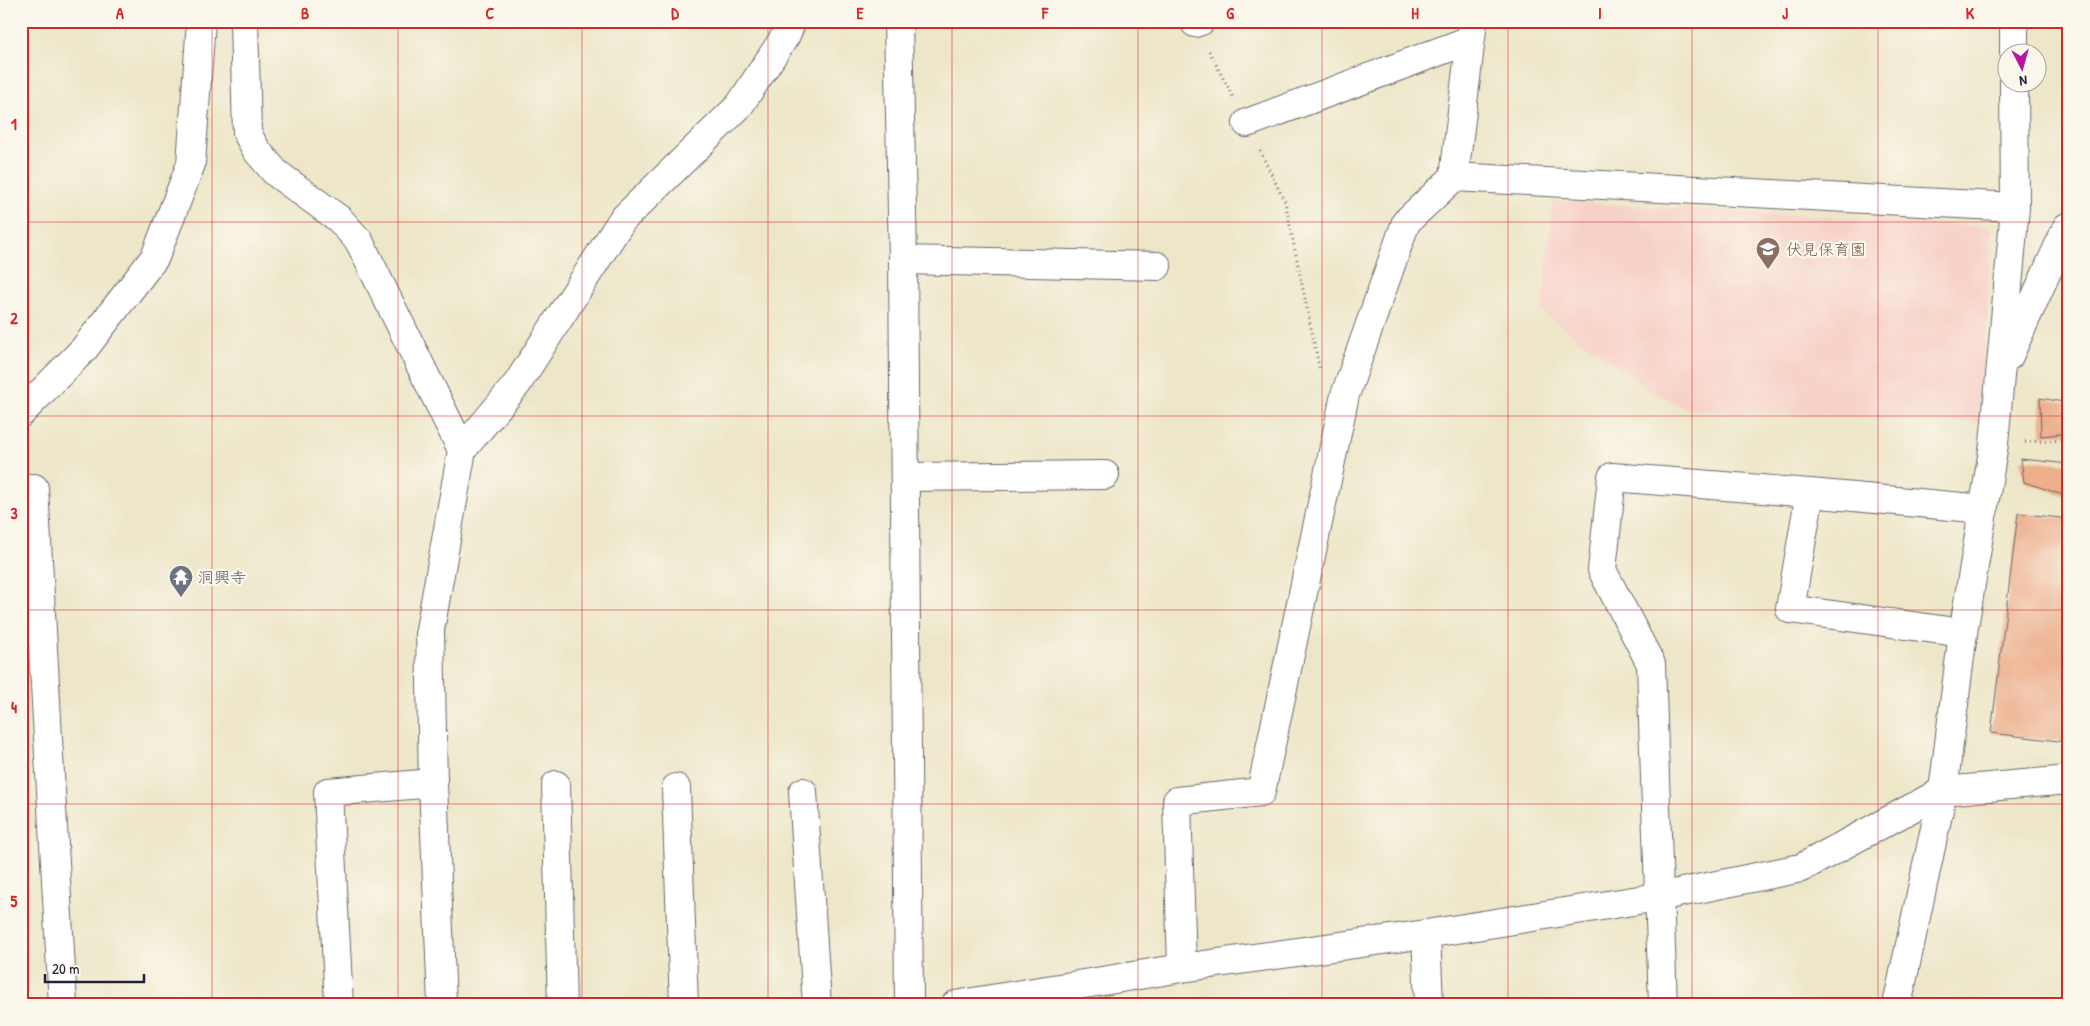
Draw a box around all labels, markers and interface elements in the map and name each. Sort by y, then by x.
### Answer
text: A [116,2,124,24]
text: B [301,2,309,24]
text: C [486,2,495,24]
text: D [671,2,679,24]
text: E [856,2,864,24]
text: F [1041,2,1049,24]
text: G [1226,2,1234,24]
text: H [1411,2,1419,24]
text: I [1598,2,1602,24]
text: J [1782,2,1788,24]
text: K [1966,2,1975,24]
north arrow [1998,42,2048,92]
text: N [2018,72,2028,91]
text: 1 [11,113,17,135]
school or university icon: 伏見保育園 [1755,236,1781,270]
place label: 伏見保育園 [1786,238,1866,260]
text: 2 [10,307,18,329]
text: 3 [10,502,18,524]
temple icon: 洞興寺 [168,564,194,598]
place label: 洞興寺 [198,566,246,588]
text: 4 [11,696,17,718]
text: 5 [11,890,18,912]
scale bar [45,951,144,983]
text: 20 m [52,958,79,979]

